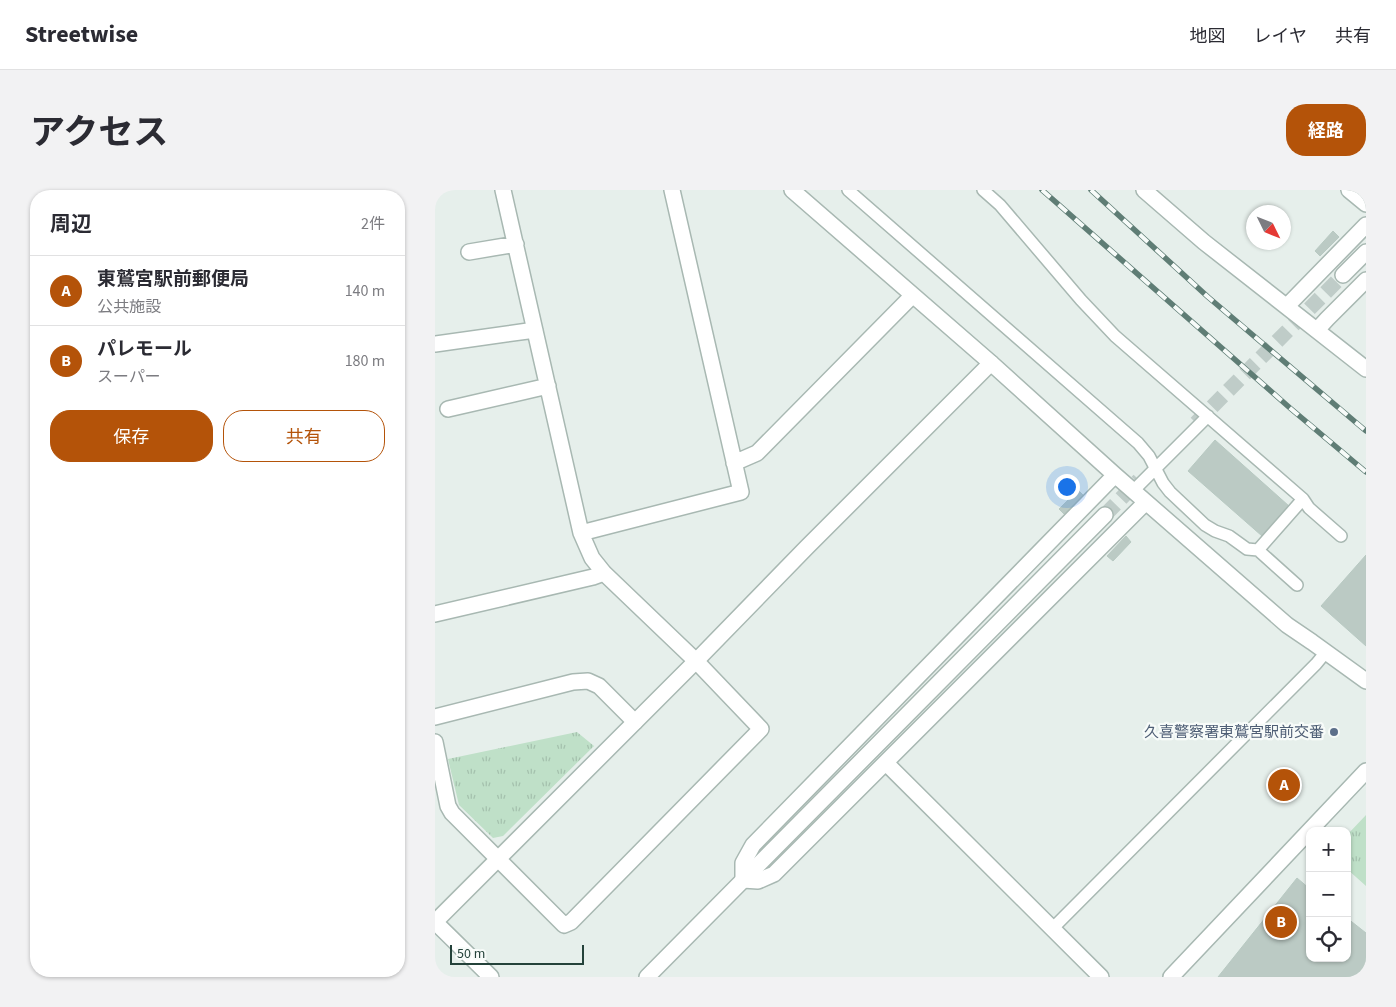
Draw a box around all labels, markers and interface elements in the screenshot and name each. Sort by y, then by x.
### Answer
text: Streetwise [25,17,138,52]
text: 地図 [1190,24,1226,49]
text: レイヤ [1254,24,1307,49]
text: 共有 [1335,24,1371,49]
button: 経路 [1286,104,1366,156]
text: アクセス [30,108,168,158]
north arrow [1246,205,1291,250]
text: 周辺 [50,209,92,239]
text: 2件 [361,213,385,235]
text: 東鷲宮駅前郵便局 [97,266,249,293]
text: A [61,280,71,302]
text: 140 m [345,280,385,302]
text: 公共施設 [97,296,161,318]
text: パレモール [97,336,192,363]
text: B [61,350,71,372]
text: 180 m [345,350,385,372]
text: スーパー [97,366,161,388]
button: 保存 [50,410,213,462]
button: 共有 [223,410,385,462]
your location [1054,474,1080,500]
place label: 久喜警察署東鷲宮駅前交番 [1144,722,1324,743]
marker: 久喜警察署東鷲宮駅前交番 [1328,726,1340,738]
pin: A [1268,766,1300,804]
map controls [1306,827,1351,962]
button: + [1306,827,1351,872]
button: − [1306,872,1351,917]
pin: B [1265,903,1297,941]
button: locate [1306,917,1351,962]
scale bar [450,942,584,965]
text: 50 m [457,944,485,964]

